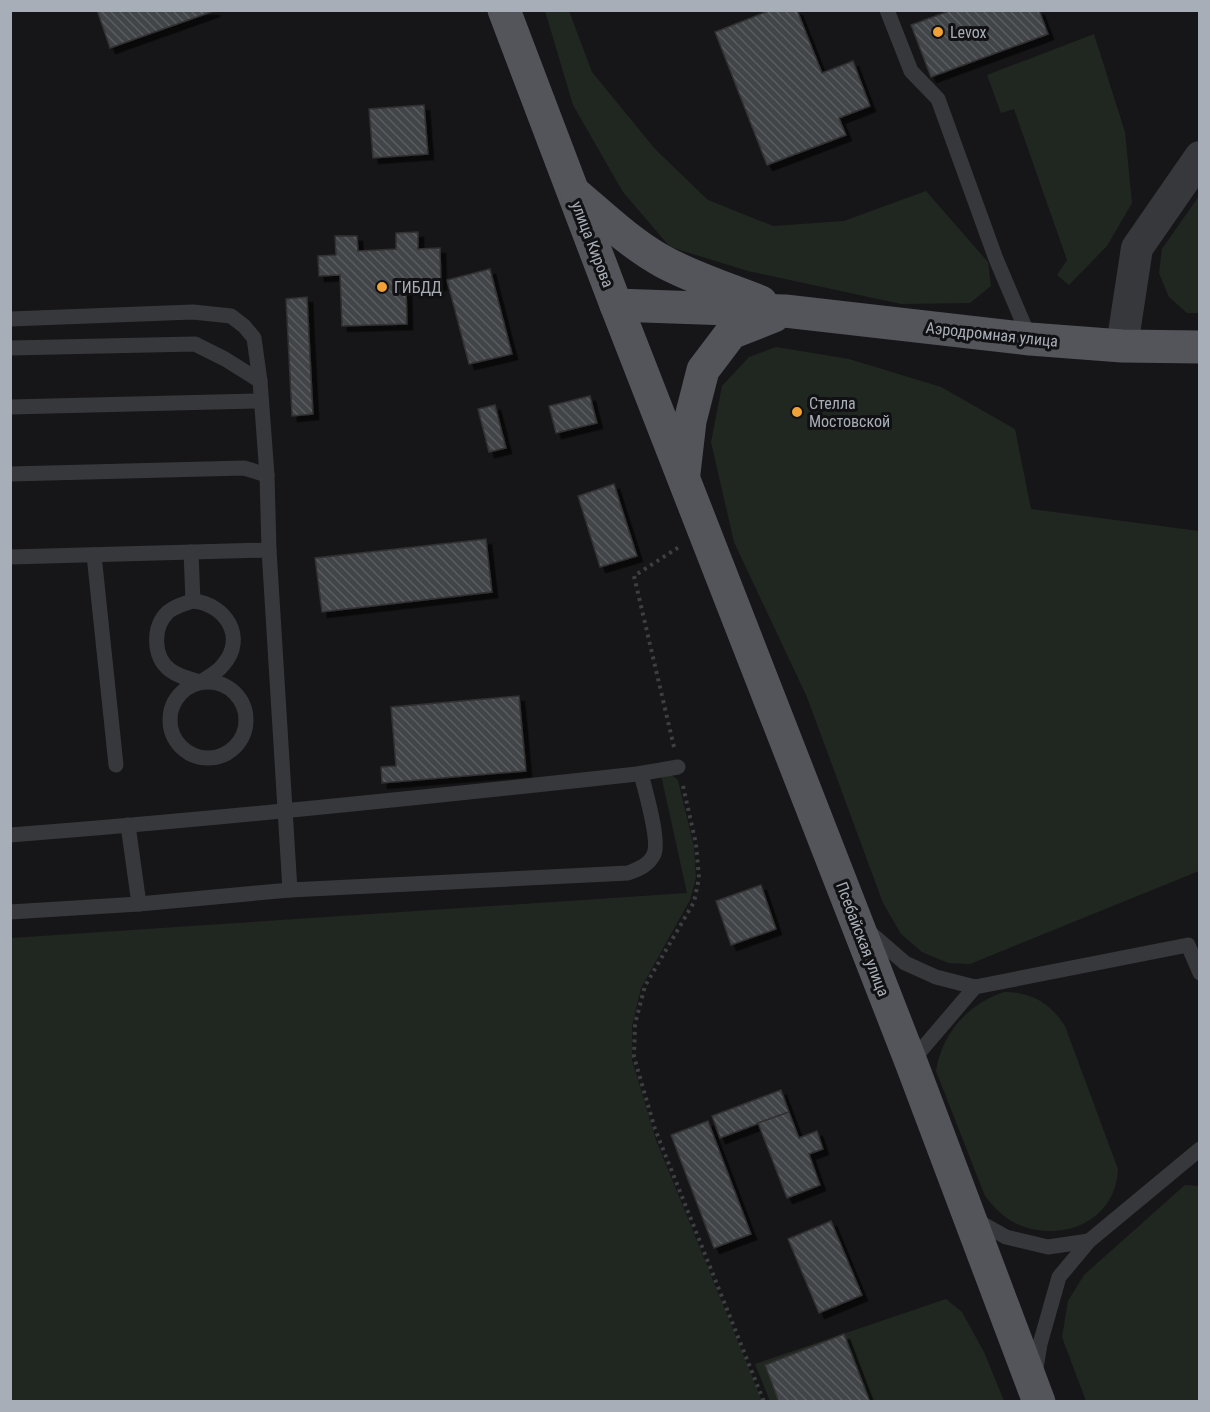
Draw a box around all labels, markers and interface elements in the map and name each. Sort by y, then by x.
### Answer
place label: Levox [950,23,987,42]
marker: Levox [931,25,945,39]
street label: улица Кирова [567,198,618,290]
place label: ГИБДД [394,278,442,297]
marker: ГИБДД [375,280,389,294]
street label: Аэродромная улица [925,318,1059,351]
place label: Стелла Мостовской [809,394,890,431]
marker: Стелла Мостовской [790,405,804,419]
street label: Псебайская улица [832,879,893,999]

